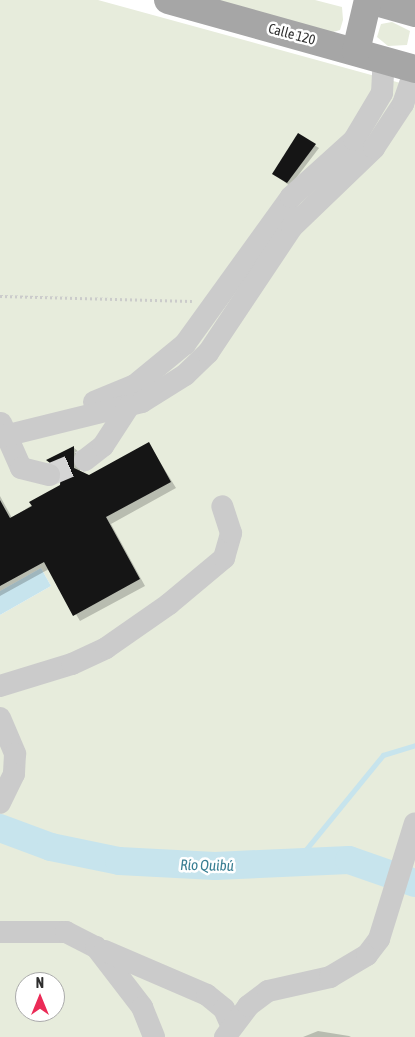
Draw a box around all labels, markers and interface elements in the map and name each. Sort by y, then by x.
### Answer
street label: Calle 120 [267,20,317,48]
water label: Río Quibú [180,856,234,874]
north arrow [15,972,65,1022]
text: N [36,975,44,991]

